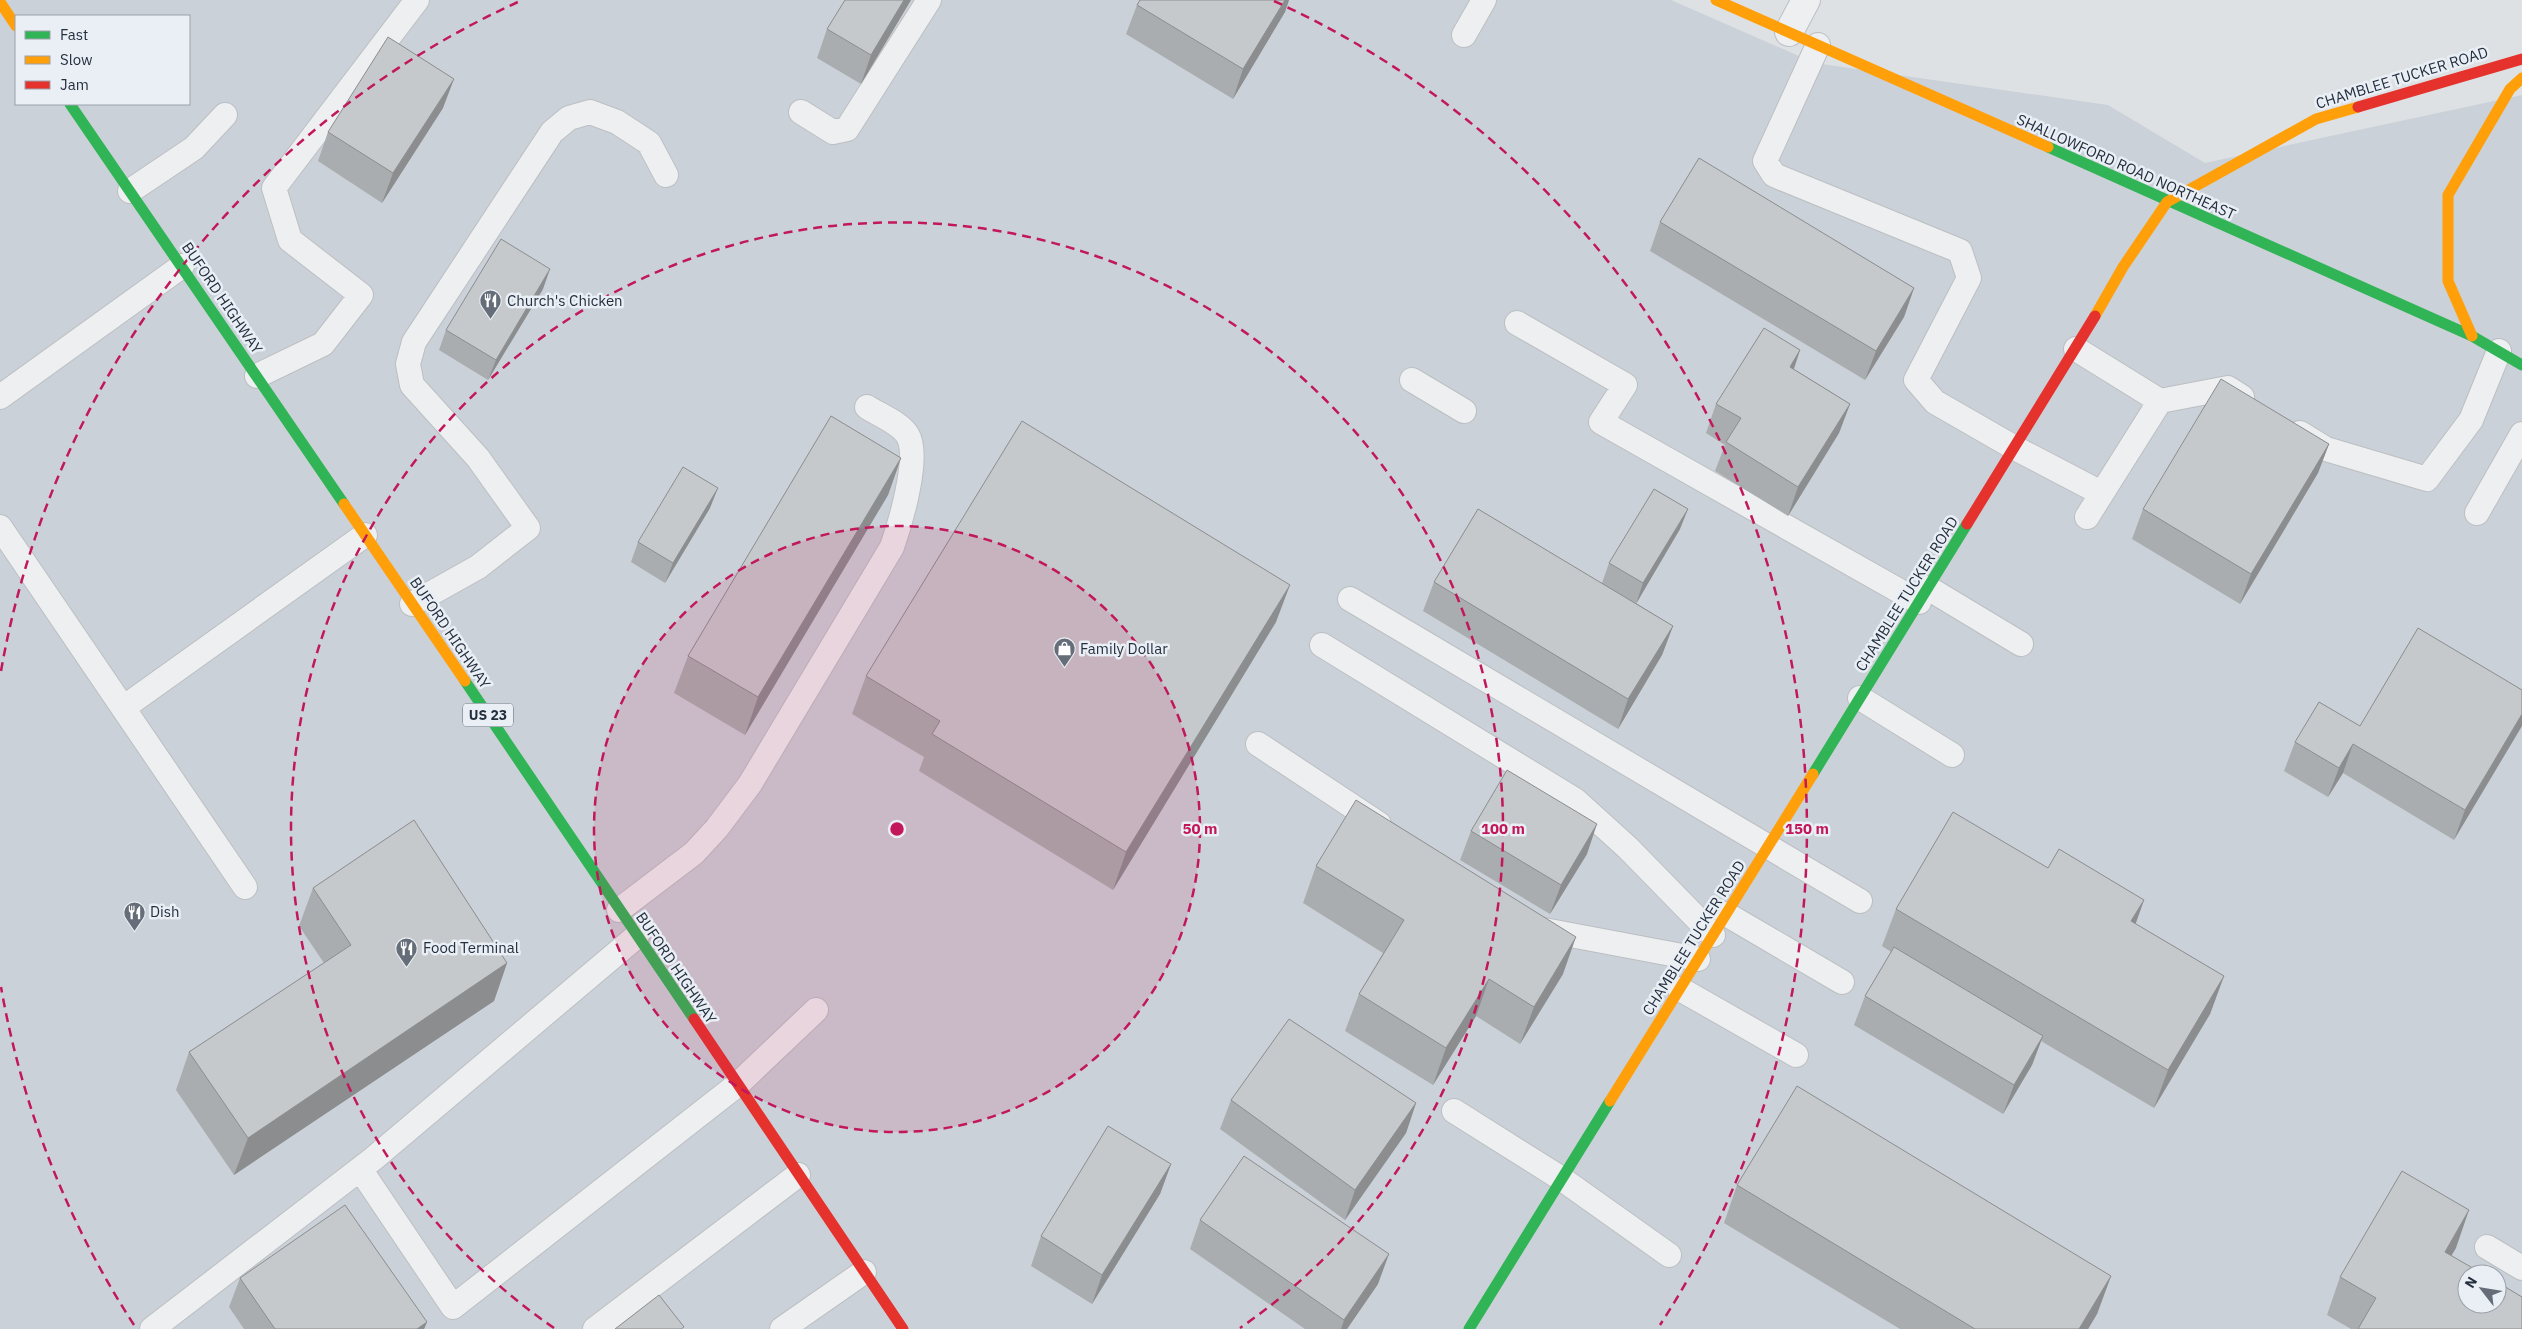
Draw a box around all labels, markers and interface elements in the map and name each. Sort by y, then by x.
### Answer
legend [15,15,190,105]
text: Fast [60,25,88,44]
street label: CHAMBLEE TUCKER ROAD [2313,42,2490,113]
text: Slow [60,50,93,69]
text: Jam [60,75,89,94]
street label: SHALLOWFORD ROAD NORTHEAST [2014,110,2239,224]
street label: BUFORD HIGHWAY [178,238,267,357]
restaurant icon: Church's Chicken [479,289,503,320]
place label: Church's Chicken [507,291,623,310]
street label: CHAMBLEE TUCKER ROAD [1851,513,1962,675]
street label: BUFORD HIGHWAY [406,573,495,692]
shop icon: Family Dollar [1052,637,1076,668]
place label: Family Dollar [1080,639,1168,658]
road number: US 23 [463,704,513,726]
text: 50 m [1183,819,1217,838]
text: 100 m [1481,819,1525,838]
text: 150 m [1785,819,1829,838]
centre of rings [888,820,906,838]
street label: CHAMBLEE TUCKER ROAD [1638,857,1749,1019]
restaurant icon: Dish [122,900,146,931]
place label: Dish [150,902,180,921]
street label: BUFORD HIGHWAY [632,908,721,1027]
restaurant icon: Food Terminal [395,936,419,967]
place label: Food Terminal [423,938,519,957]
north arrow [2457,1264,2507,1314]
text: N [2461,1273,2481,1291]

